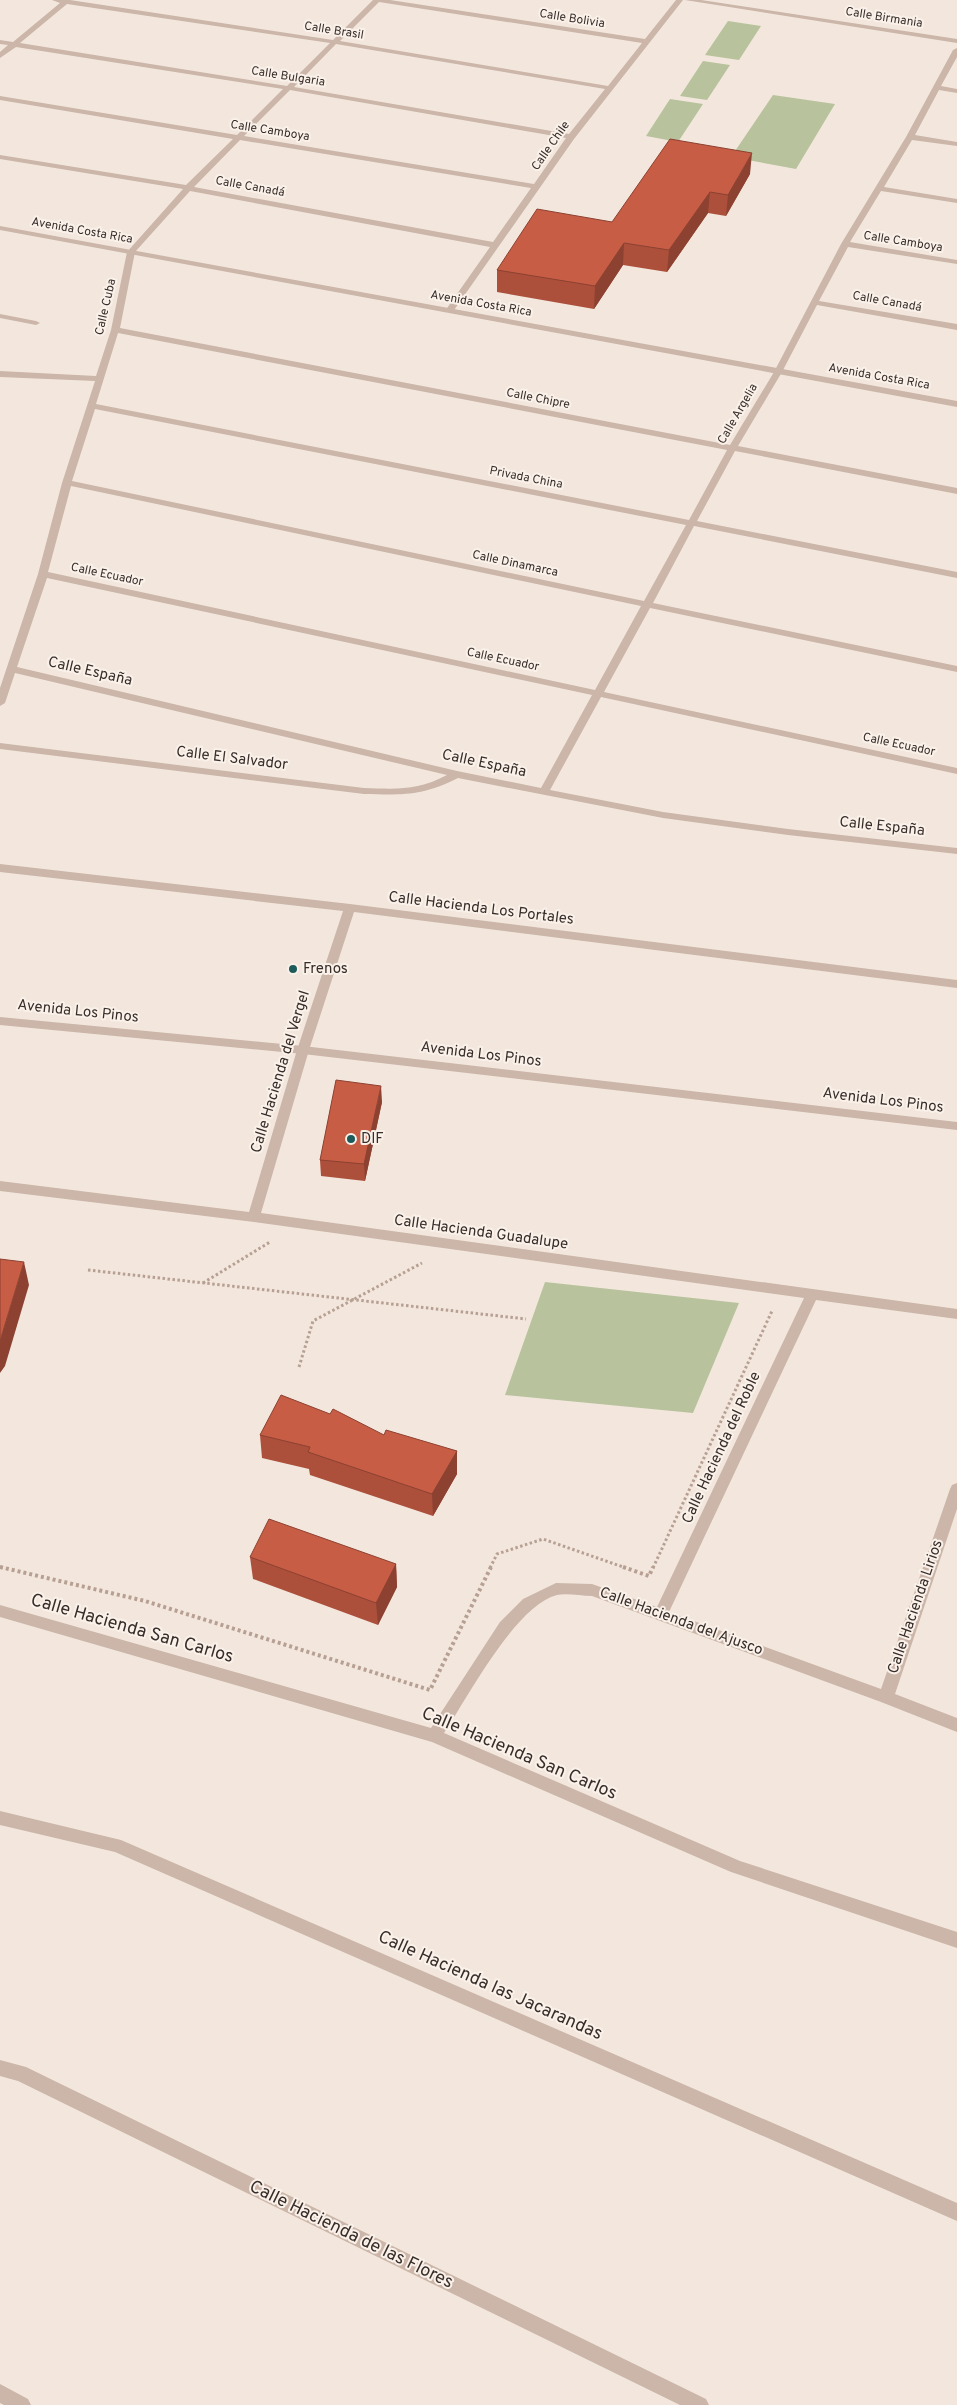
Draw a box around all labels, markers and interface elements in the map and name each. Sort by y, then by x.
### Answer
street label: Calle Birmania [844,4,924,32]
street label: Calle Bolivia [538,6,606,32]
street label: Calle Brasil [303,18,365,44]
street label: Calle Bulgaria [250,63,326,91]
street label: Calle Camboya [229,117,311,145]
street label: Calle Chile [528,118,574,174]
street label: Calle Canadá [214,173,286,201]
street label: Avenida Costa Rica [30,214,134,248]
street label: Calle Camboya [862,228,944,256]
street label: Calle Cuba [92,277,120,337]
street label: Avenida Costa Rica [429,287,533,321]
street label: Calle Canadá [851,288,923,316]
street label: Avenida Costa Rica [827,360,931,394]
street label: Calle Argelia [714,381,762,447]
street label: Calle Chipre [505,385,571,413]
street label: Privada China [488,463,564,493]
street label: Calle Dinamarca [471,547,559,581]
street label: Calle Ecuador [69,560,145,591]
street label: Calle Ecuador [465,645,541,676]
street label: Calle España [46,653,134,691]
street label: Calle Ecuador [861,730,937,761]
street label: Calle El Salvador [175,743,289,775]
street label: Calle España [440,746,528,782]
street label: Calle España [838,813,926,841]
street label: Calle Hacienda Los Portales [387,888,575,930]
place label: Frenos [303,960,348,979]
marker: Frenos [287,963,299,975]
street label: Calle Hacienda del Vergel [247,988,315,1156]
street label: Avenida Los Pinos [16,996,140,1028]
street label: Avenida Los Pinos [419,1038,543,1072]
street label: Avenida Los Pinos [821,1084,945,1118]
place label: DIF [361,1130,384,1149]
marker: DIF [345,1133,357,1145]
street label: Calle Hacienda Guadalupe [393,1211,569,1255]
street label: Calle Hacienda del Roble [678,1369,766,1527]
street label: Calle Hacienda Lirios [884,1538,948,1676]
street label: Calle Hacienda del Ajusco [597,1584,765,1660]
street label: Calle Hacienda San Carlos [28,1589,236,1669]
street label: Calle Hacienda San Carlos [418,1702,620,1806]
street label: Calle Hacienda las Jacarandas [374,1926,606,2046]
street label: Calle Hacienda de las Flores [245,2176,457,2294]

